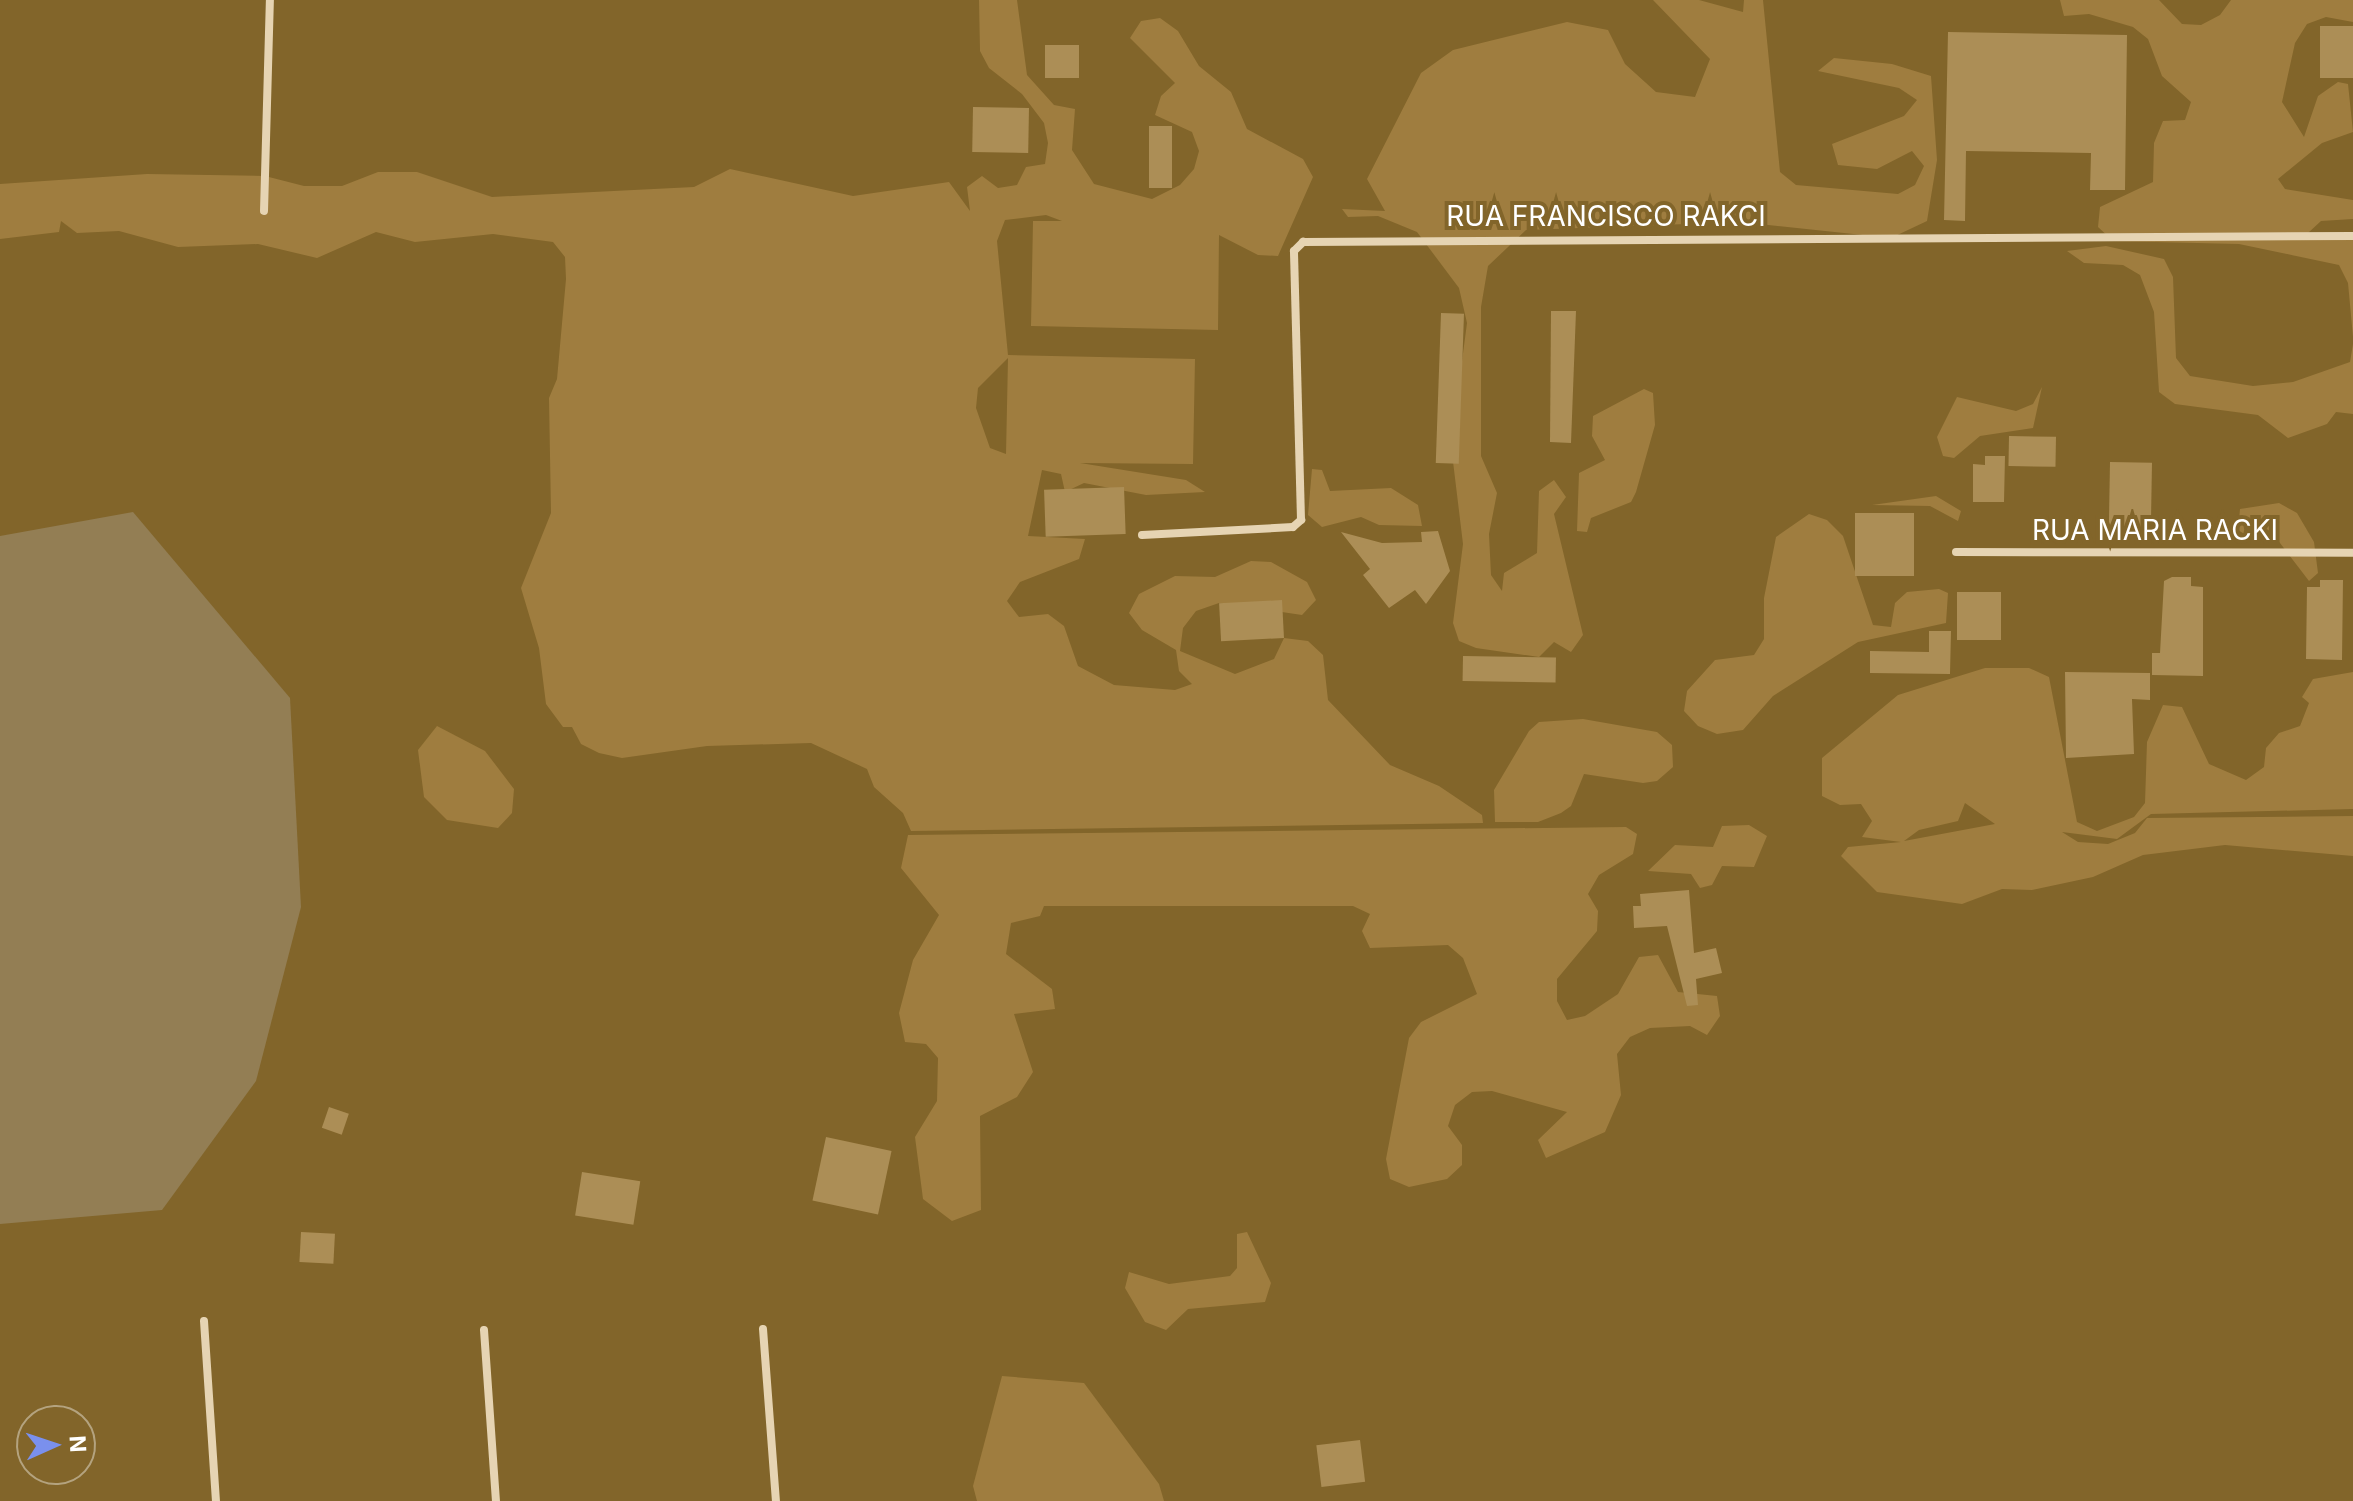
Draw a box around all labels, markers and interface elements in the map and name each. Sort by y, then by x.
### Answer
street label: RUA FRANCISCO RAKCI [1446,199,1766,233]
street label: RUA MARIA RACKI [2032,513,2278,547]
north arrow [16,1405,96,1485]
text: N [65,1435,91,1453]

